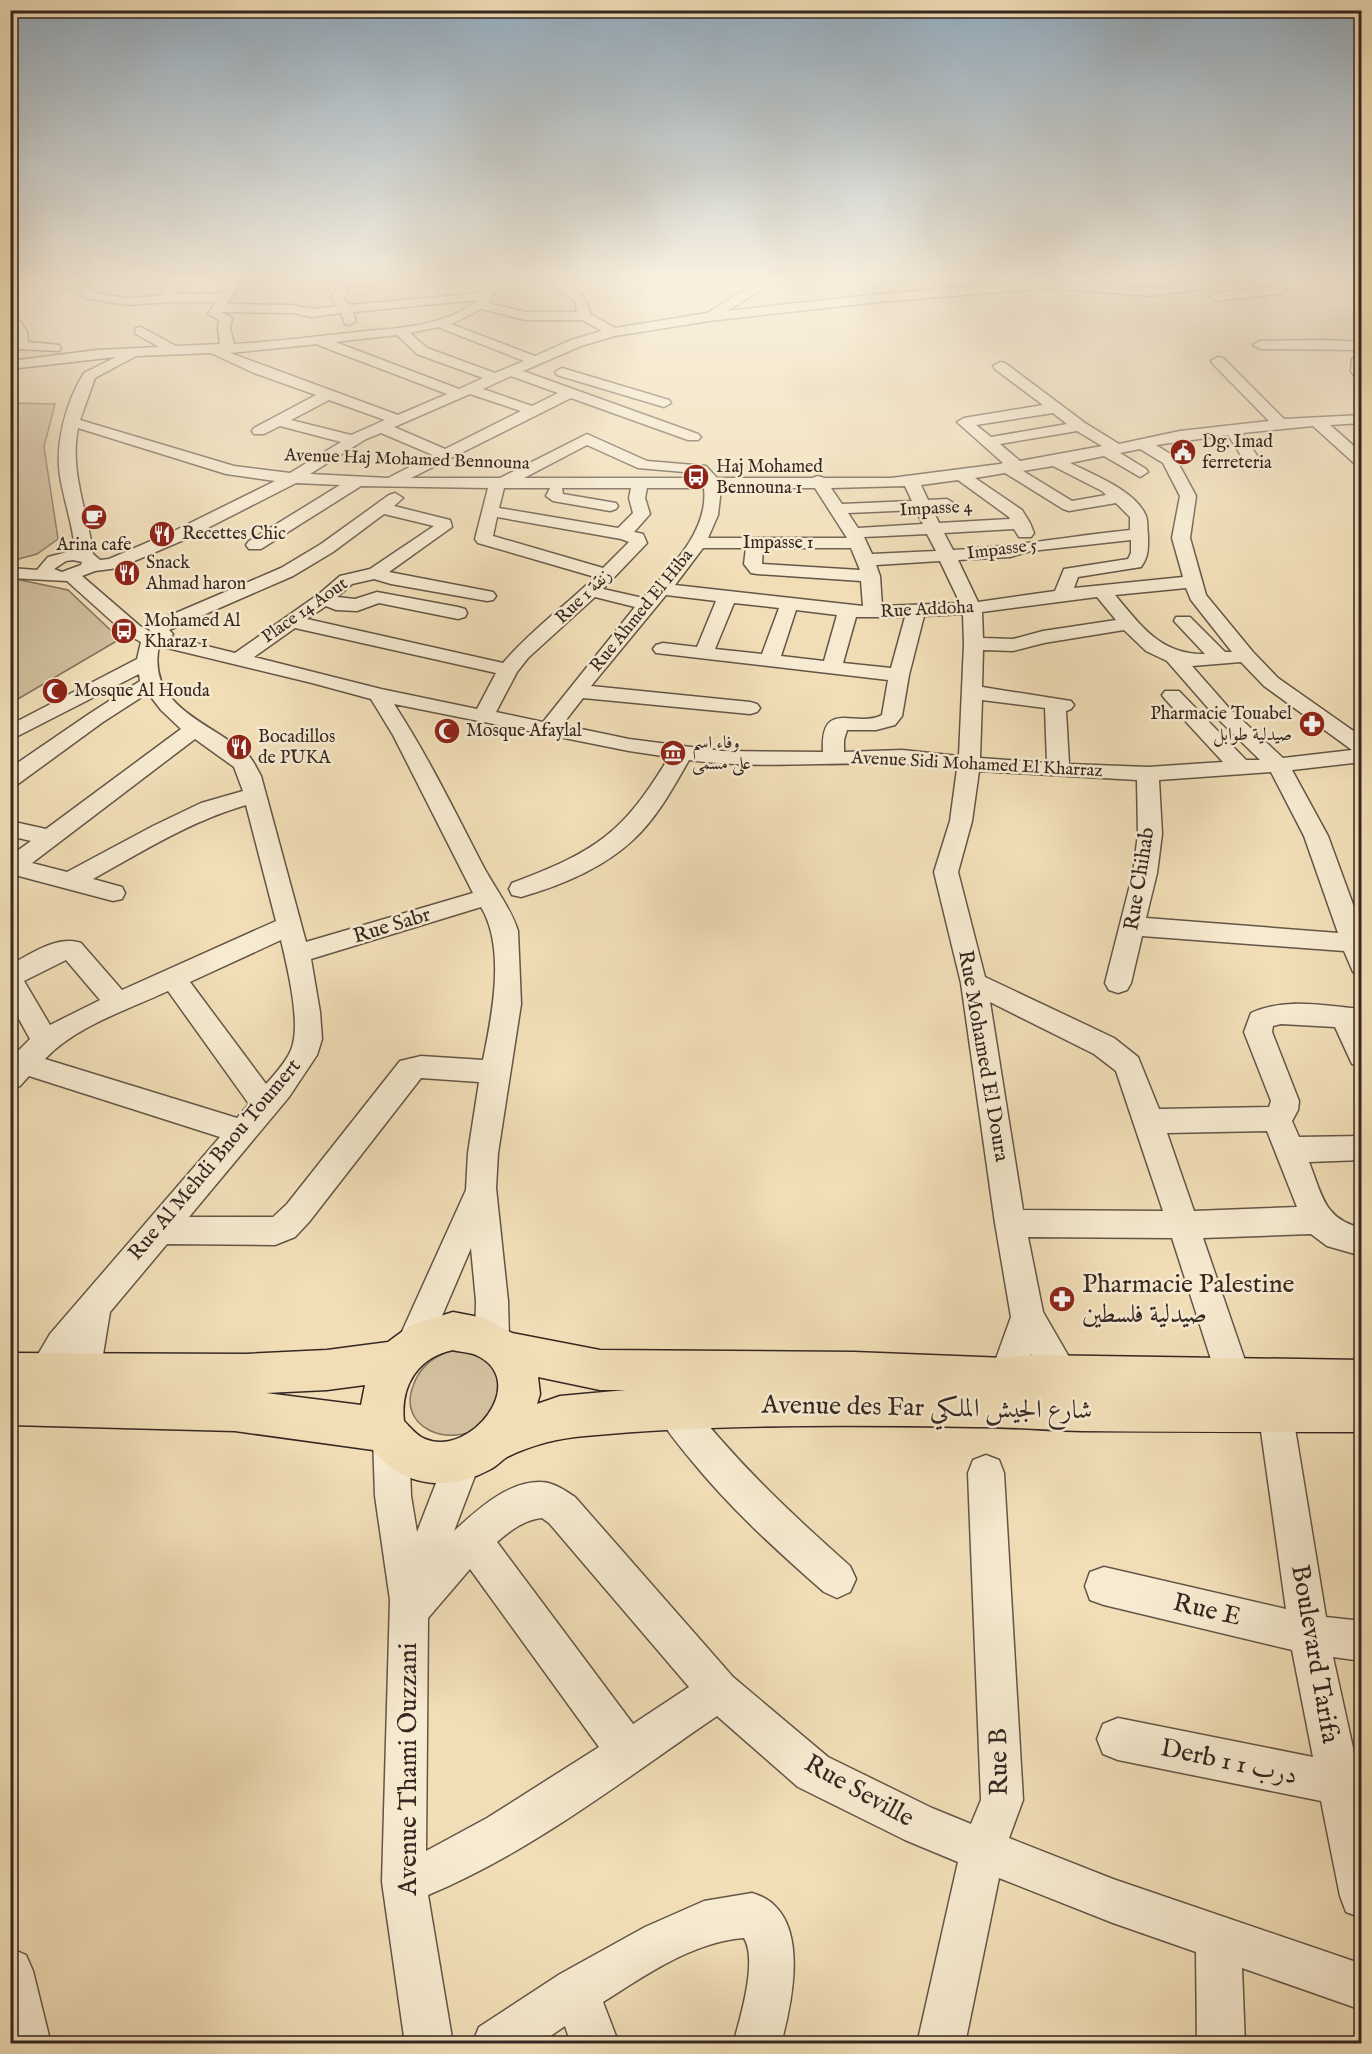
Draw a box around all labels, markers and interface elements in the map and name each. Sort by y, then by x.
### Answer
place label: Dg. Imad ferreteria [1202,431,1273,475]
public building icon: Dg. Imad ferreteria [1168,437,1198,467]
street label: Avenue Haj Mohamed Bennouna [283,444,530,476]
place label: Haj Mohamed Bennouna 1 [716,456,823,500]
bus stop icon: Haj Mohamed Bennouna 1 [681,462,711,492]
street label: Impasse 4 [899,496,973,522]
cafe icon: Arina cafe [79,502,109,532]
restaurant icon: Recettes Chic [147,519,177,549]
place label: Recettes Chic [182,523,286,546]
street label: Impasse 1 [743,532,813,555]
place label: Arina cafe [55,534,132,557]
street label: Impasse 5 [966,534,1039,566]
street label: Rue Ahmed El Hiba [585,545,699,677]
place label: Snack Ahmad haron [145,552,247,596]
restaurant icon: Snack Ahmad haron [112,558,142,588]
street label: Rue 1 زنقة [551,564,617,630]
street label: Place 14 Aout [258,573,352,649]
street label: Rue Addoha [880,596,974,624]
place label: Mohamed Al Kharaz 1 [144,610,241,654]
bus stop icon: Mohamed Al Kharaz 1 [109,616,139,646]
mosque icon: Mosque Al Houda [40,676,70,706]
place label: Mosque Al Houda [74,680,210,703]
place label: Pharmacie Touabel صيدلية طوابل [1150,703,1292,747]
pharmacy icon: Pharmacie Touabel صيدلية طوابل [1297,709,1327,739]
mosque icon: Mosque Afaylal [432,716,462,746]
place label: Mosque Afaylal [466,720,582,743]
place label: Bocadillos de PUKA [258,726,335,770]
restaurant icon: Bocadillos de PUKA [224,732,254,762]
place label: وفاء اسم على مسمى [692,732,751,776]
museum icon: وفاء اسم على مسمى [658,738,688,768]
street label: Avenue Sidi Mohamed El Kharraz [850,747,1103,783]
street label: Rue Chihab [1119,825,1161,933]
street label: Rue Sabr [350,901,434,951]
street label: Rue Mohamed El Doura [951,948,1015,1165]
street label: Rue Al Mehdi Bnou Toumert [123,1054,307,1266]
place label: Pharmacie Palestine صيدلية فلسطين [1082,1268,1294,1331]
pharmacy icon: Pharmacie Palestine صيدلية فلسطين [1047,1284,1077,1314]
street label: Avenue des Far شارع الجيش الملكي [760,1389,1093,1433]
street label: Boulevard Tarifa [1283,1562,1347,1747]
street label: Rue E [1170,1586,1244,1634]
street label: Avenue Thami Ouzzani [392,1642,425,1897]
street label: Rue B [982,1728,1016,1796]
street label: Derb 1 درب 1 [1158,1731,1300,1793]
street label: Rue Seville [798,1747,920,1835]

